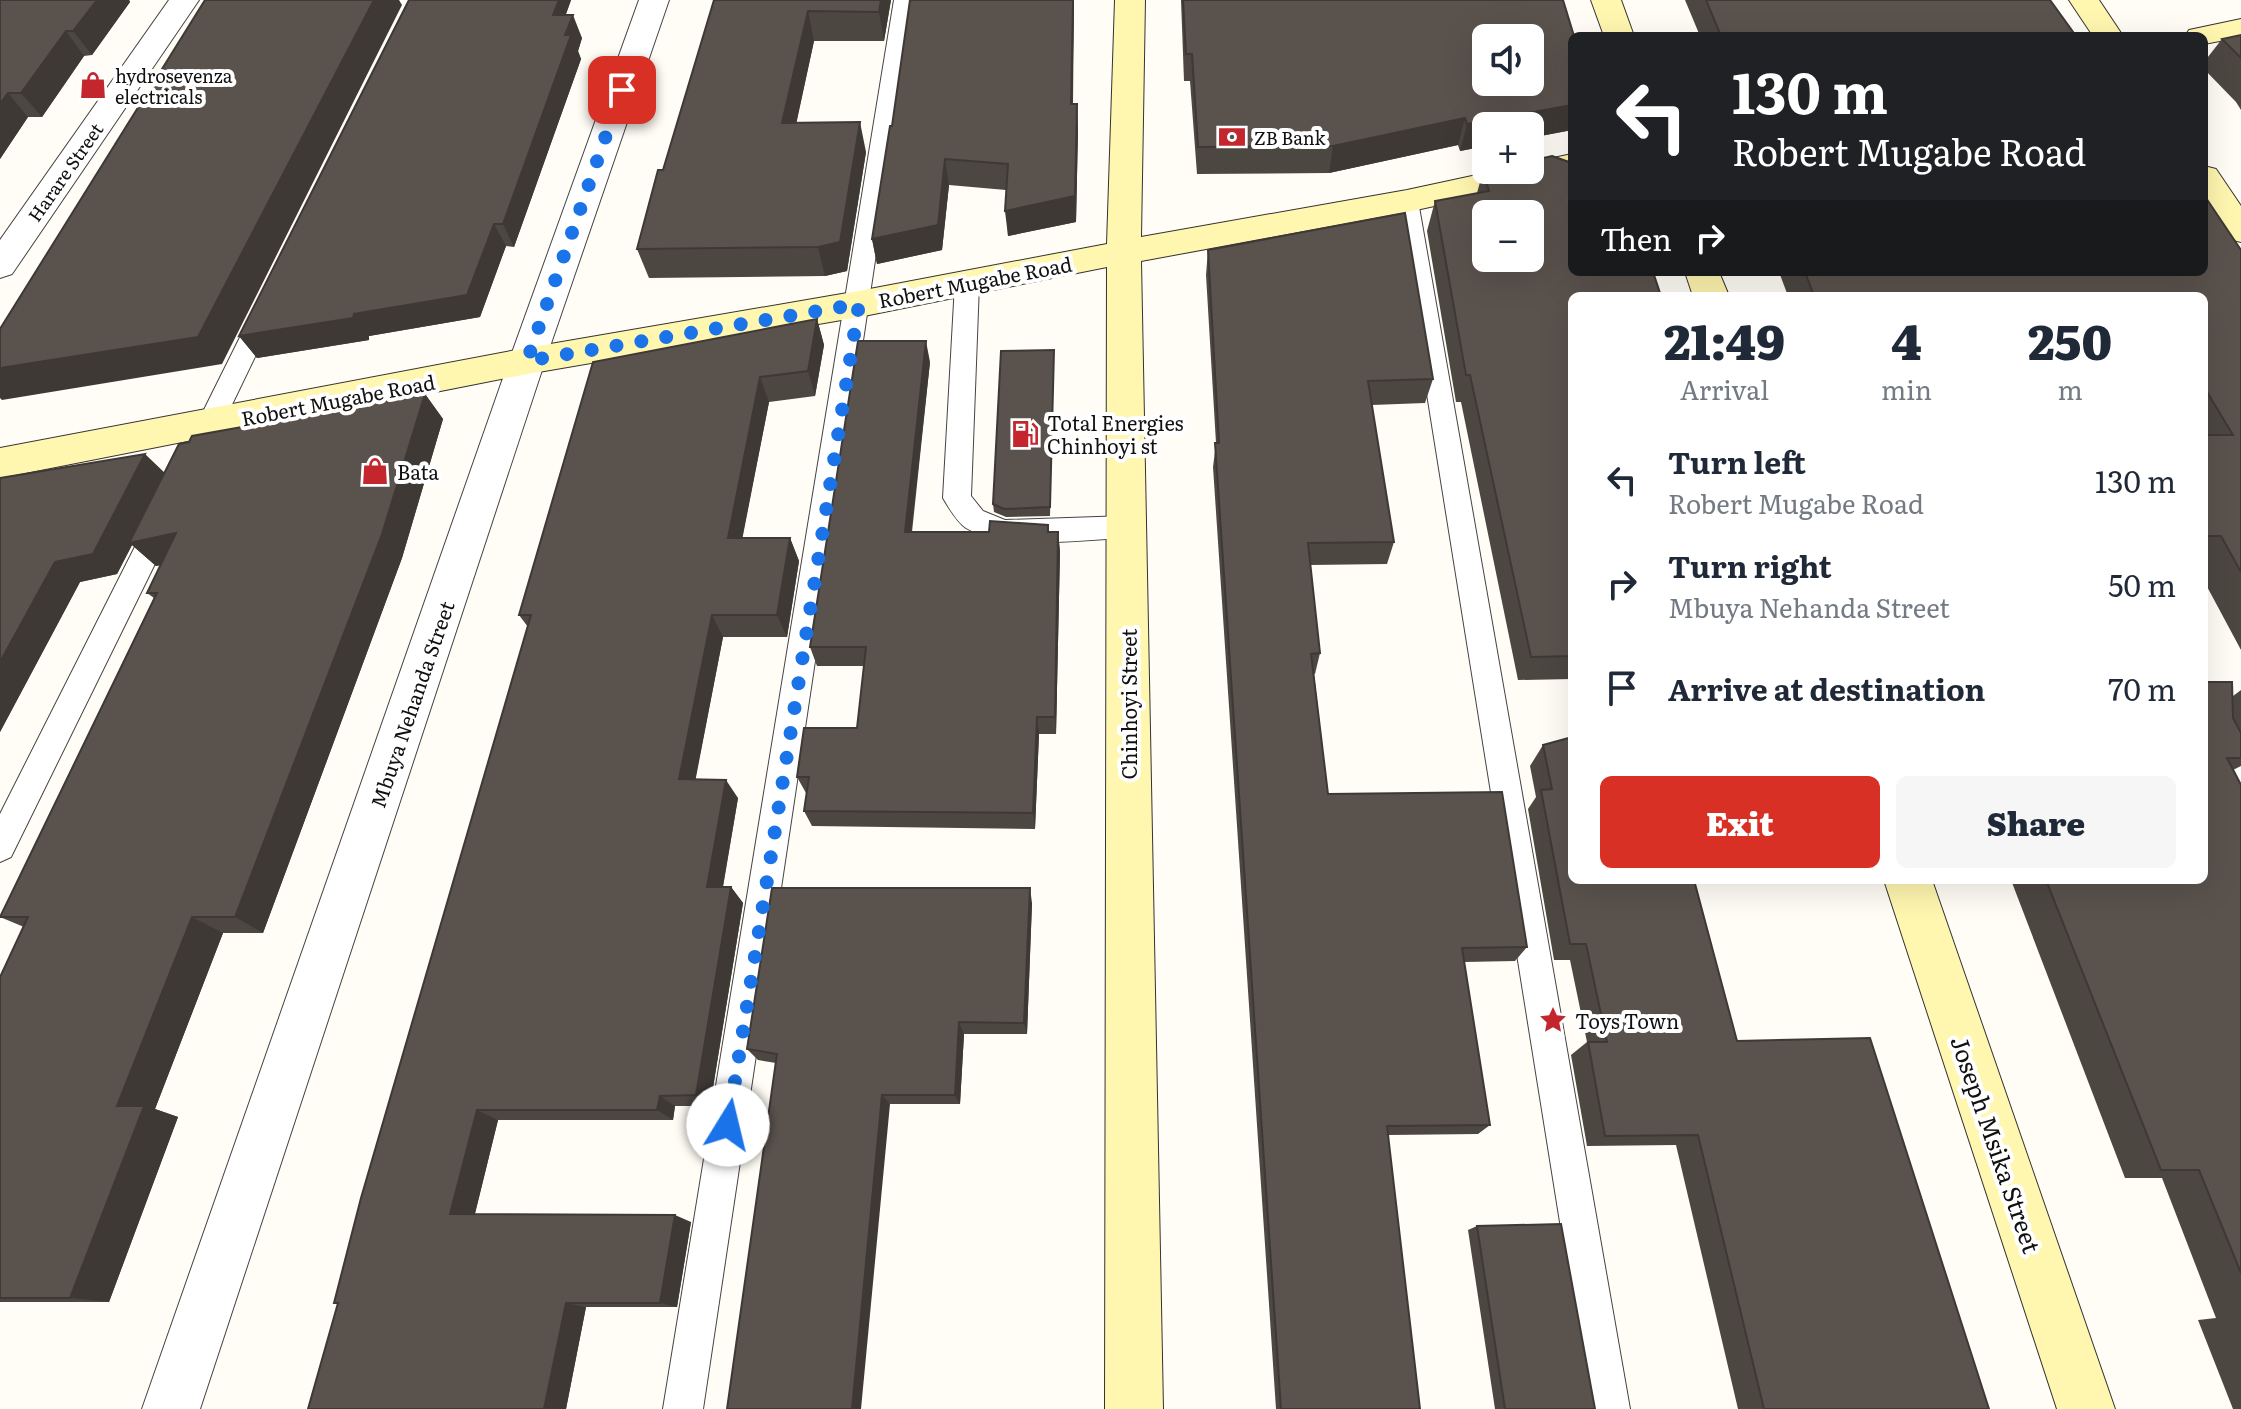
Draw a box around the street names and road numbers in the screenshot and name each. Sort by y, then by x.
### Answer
street label: Harare Street [21,116,110,227]
street label: Robert Mugabe Road [876,247,1074,315]
street label: Robert Mugabe Road [239,365,437,433]
street label: Mbuya Nehanda Street [362,597,460,811]
street label: Chinhoyi Street [1113,629,1143,779]
street label: Joseph Msika Street [1943,1031,2051,1258]

